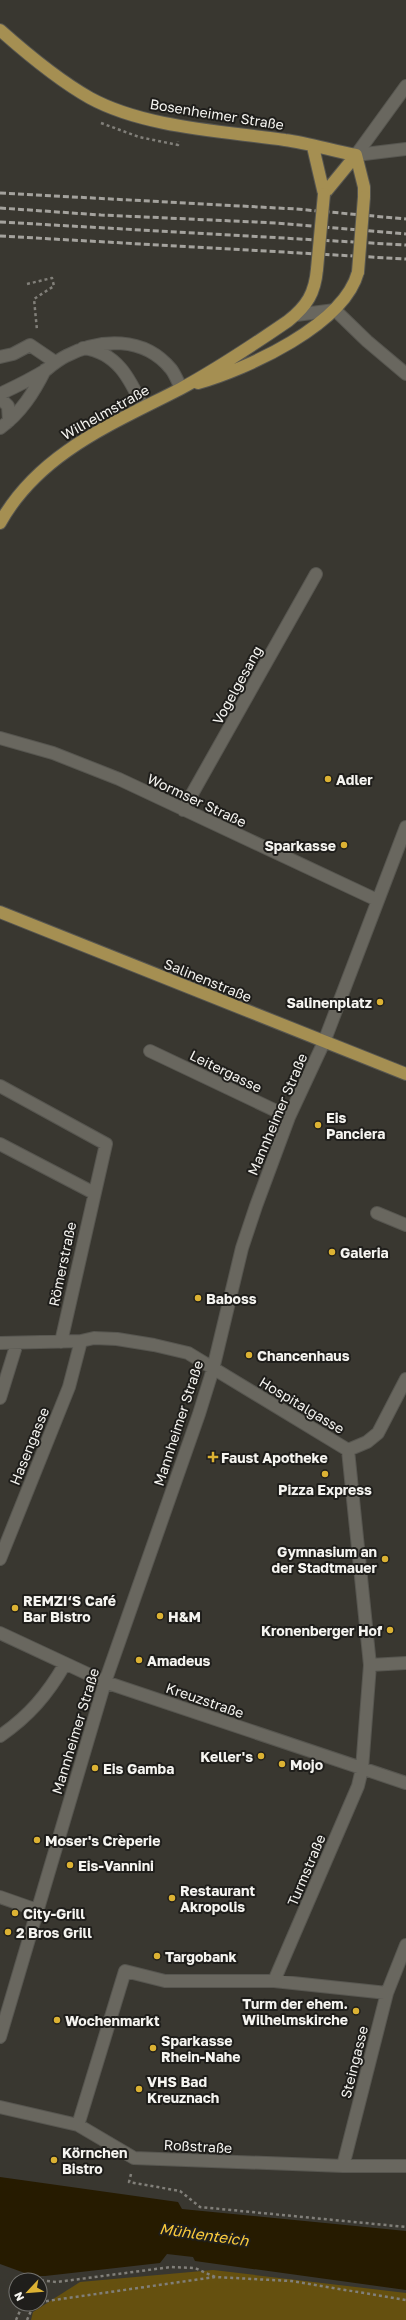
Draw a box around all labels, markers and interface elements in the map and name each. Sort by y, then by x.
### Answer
street label: Bosenheimer Straße [149,95,285,133]
street label: Wilhelmstraße [58,381,152,443]
street label: Vogelgesang [208,643,266,727]
street label: Wormser Straße [145,770,249,830]
place label: Adler [336,771,373,788]
marker: Adler [323,774,333,784]
place label: Sparkasse [264,837,336,854]
marker: Sparkasse [339,840,349,850]
street label: Salinenstraße [162,955,254,1005]
place label: Salinenplatz [286,994,372,1011]
marker: Salinenplatz [375,997,385,1007]
street label: Leitergasse [187,1046,265,1096]
street label: Mannheimer Straße [244,1050,310,1178]
place label: Eis Panciera [326,1109,385,1142]
marker: Eis Panciera [313,1120,323,1130]
street label: Römerstraße [45,1220,79,1308]
place label: Galeria [340,1244,389,1261]
marker: Galeria [327,1247,337,1257]
place label: Baboss [206,1290,257,1307]
marker: Baboss [193,1293,203,1303]
place label: Chancenhaus [257,1347,350,1364]
marker: Chancenhaus [244,1350,254,1360]
street label: Mannheimer Straße [150,1358,206,1488]
street label: Hospitalgasse [256,1373,348,1437]
street label: Hasengasse [6,1405,52,1487]
place label: Faust Apotheke [221,1449,328,1466]
marker: Faust Apotheke [208,1452,218,1462]
marker: Pizza Express [320,1469,330,1479]
place label: Pizza Express [278,1481,372,1498]
place label: Gymnasium an der Stadtmauer [272,1543,378,1576]
marker: Gymnasium an der Stadtmauer [380,1554,390,1564]
place label: REMZI‘S Café Bar Bistro [23,1592,116,1625]
marker: REMZI‘S Café Bar Bistro [10,1603,20,1613]
place label: H&M [168,1608,201,1625]
marker: H&M [155,1611,165,1621]
place label: Kronenberger Hof [261,1622,383,1639]
marker: Kronenberger Hof [385,1625,395,1635]
place label: Amadeus [147,1652,211,1669]
marker: Amadeus [134,1655,144,1665]
street label: Mannheimer Straße [48,1666,102,1796]
street label: Kreuzstraße [164,1679,246,1721]
place label: Keller's [200,1748,253,1765]
marker: Keller's [256,1751,266,1761]
place label: Mojo [290,1756,323,1773]
marker: Mojo [277,1759,287,1769]
place label: Eis Gamba [103,1760,174,1777]
marker: Eis Gamba [90,1763,100,1773]
place label: Moser's Crèperie [45,1832,160,1849]
street label: Turmstraße [283,1832,329,1908]
marker: Moser's Crèperie [32,1835,42,1845]
place label: Eis-Vannini [78,1857,154,1874]
marker: Eis-Vannini [65,1860,75,1870]
place label: Restaurant Akropolis [180,1882,255,1915]
marker: Restaurant Akropolis [167,1893,177,1903]
place label: City-Grill [23,1905,85,1922]
marker: City-Grill [10,1908,20,1918]
place label: 2 Bros Grill [16,1924,92,1941]
marker: 2 Bros Grill [3,1927,13,1937]
place label: Targobank [165,1948,237,1965]
marker: Targobank [152,1951,162,1961]
place label: Turm der ehem. Wilhelmskirche [242,1995,348,2028]
marker: Turm der ehem. Wilhelmskirche [351,2006,361,2016]
place label: Wochenmarkt [65,2012,160,2029]
marker: Wochenmarkt [52,2015,62,2025]
street label: Steingasse [337,2024,371,2100]
place label: Sparkasse Rhein-Nahe [161,2032,241,2065]
marker: Sparkasse Rhein-Nahe [148,2043,158,2053]
place label: VHS Bad Kreuznach [147,2073,219,2106]
marker: VHS Bad Kreuznach [134,2084,144,2094]
street label: Roßstraße [163,2136,233,2156]
place label: Körnchen Bistro [62,2144,127,2177]
marker: Körnchen Bistro [49,2155,59,2165]
water label: Mühlenteich [158,2219,250,2249]
north arrow [8,2272,48,2312]
text: N [11,2290,26,2303]

